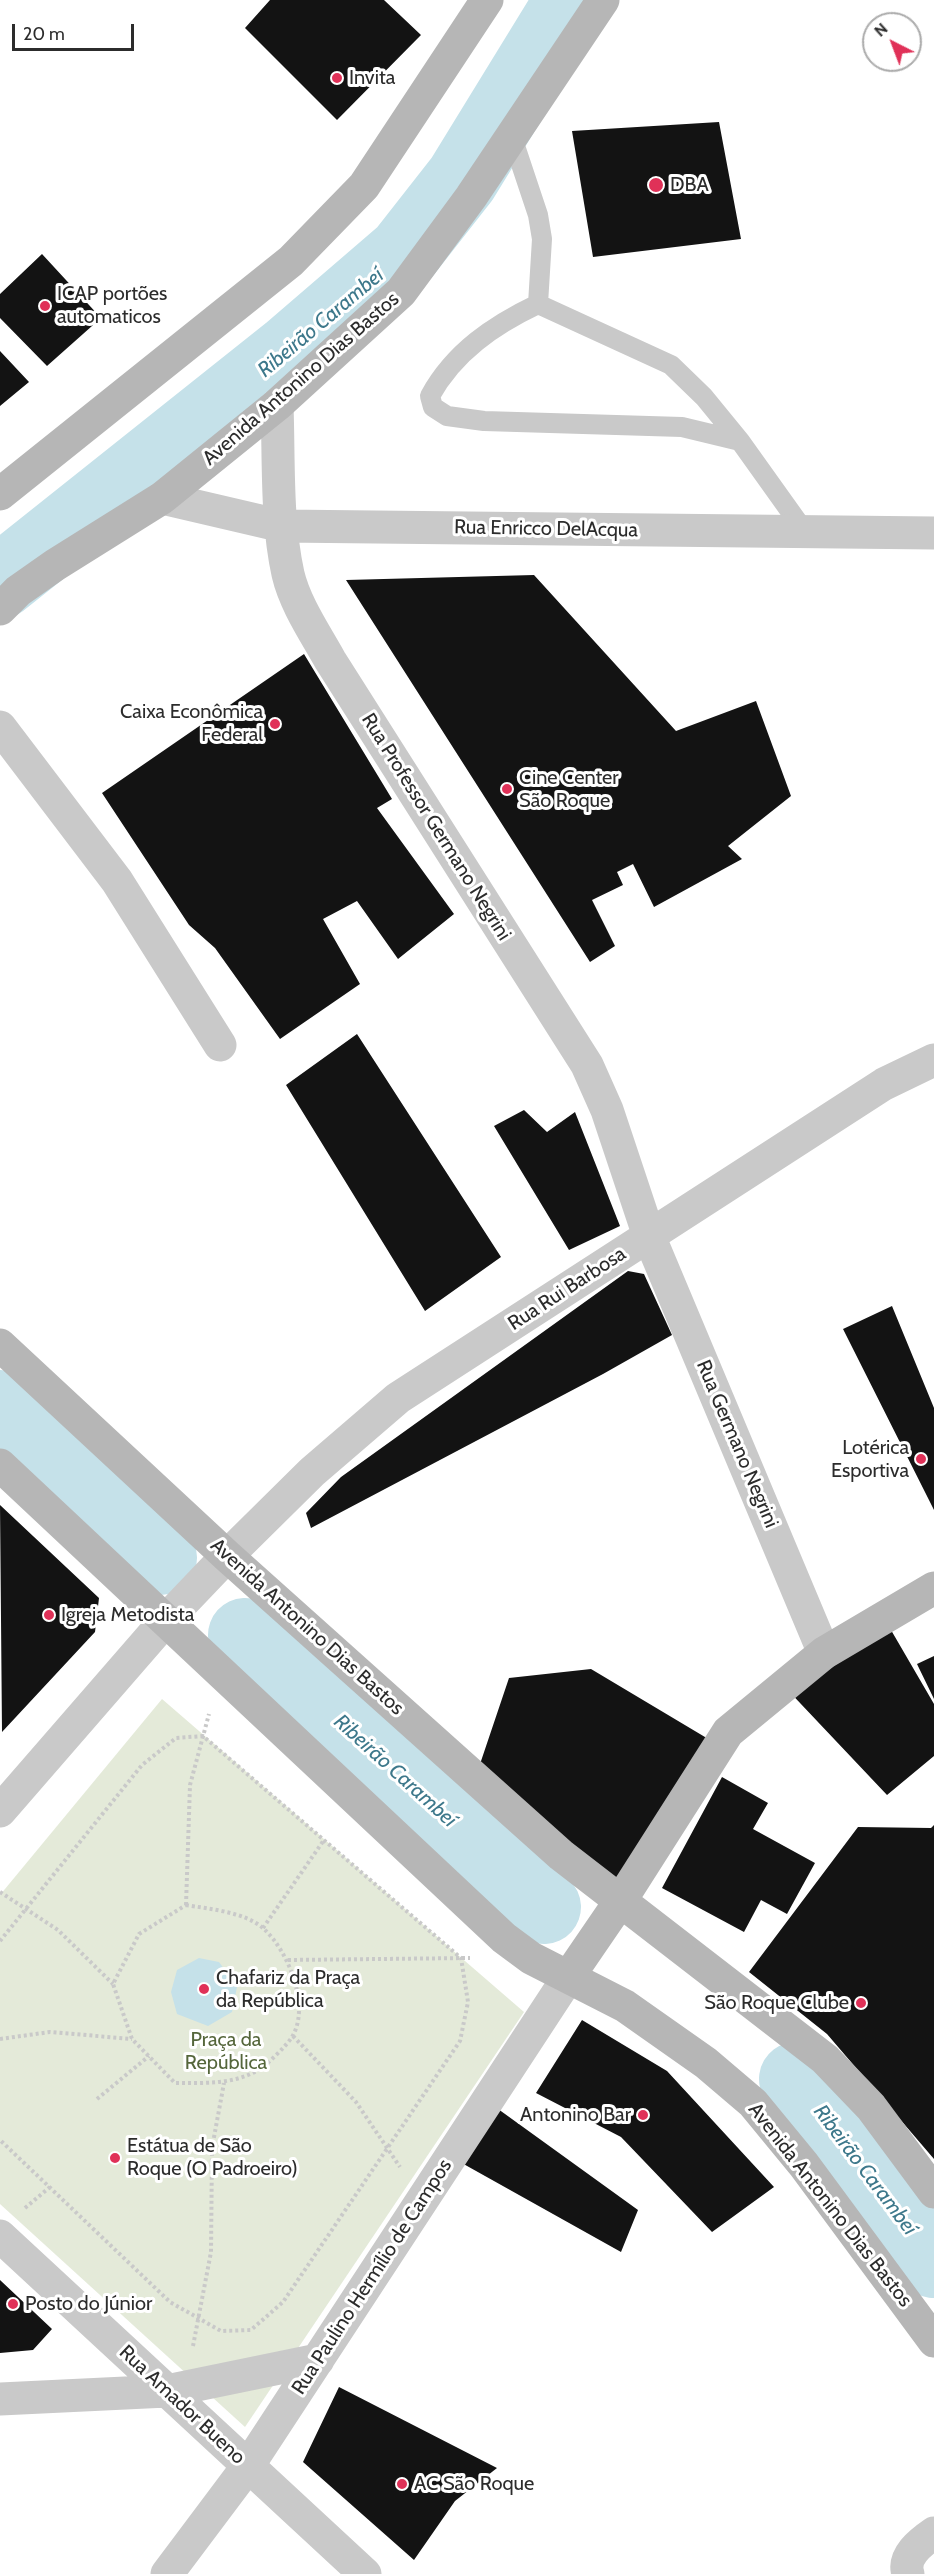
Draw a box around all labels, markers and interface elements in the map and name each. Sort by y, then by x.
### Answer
scale bar [15,12,136,50]
north arrow [862,12,922,72]
text: N [870,19,892,41]
text: 20 m [23,23,65,45]
place label: Invita [349,66,395,90]
marker: Invita [330,71,344,85]
place label: DBA [670,173,709,197]
marker: DBA [647,176,665,194]
water label: Ribeirão Carambeí [253,263,389,383]
place label: ICAP portões automaticos [57,282,167,329]
street label: Avenida Antonino Dias Bastos [198,287,404,471]
marker: ICAP portões automaticos [38,299,52,313]
street label: Rua Enricco DelAcqua [454,515,638,543]
place label: Caixa Econômica Federal [120,700,263,747]
street label: Rua Professor Germano Negrini [356,709,516,945]
marker: Caixa Econômica Federal [268,717,282,731]
place label: Cine Center São Roque [519,766,619,813]
marker: Cine Center São Roque [500,782,514,796]
street label: Rua Rui Barbosa [504,1242,630,1336]
street label: Rua Germano Negrini [691,1356,783,1532]
place label: Lotérica Esportiva [831,1436,909,1483]
marker: Lotérica Esportiva [914,1452,928,1466]
street label: Avenida Antonino Dias Bastos [205,1534,409,1720]
place label: Igreja Metodista [61,1603,194,1627]
marker: Igreja Metodista [42,1608,56,1622]
water label: Ribeirão Carambeí [328,1709,462,1833]
place label: Chafariz da Praça da República [216,1966,360,2013]
marker: Chafariz da Praça da República [197,1982,211,1996]
place label: São Roque Clube [704,1991,849,2015]
marker: São Roque Clube [854,1996,868,2010]
park label: Praça da República [185,2028,267,2075]
street label: Avenida Antonino Dias Bastos [743,2098,917,2312]
water label: Ribeirão Carambeí [808,2100,922,2240]
place label: Antonino Bar [520,2103,631,2127]
marker: Antonino Bar [636,2108,650,2122]
place label: Estátua de São Roque (O Padroeiro) [127,2134,298,2181]
marker: Estátua de São Roque (O Padroeiro) [108,2151,122,2165]
street label: Rua Paulino Hermílio de Campos [287,2155,457,2399]
place label: Posto do Júnior [25,2292,152,2316]
marker: Posto do Júnior [6,2297,20,2311]
street label: Rua Amador Bueno [114,2340,250,2470]
place label: AC São Roque [414,2472,534,2496]
marker: AC São Roque [395,2477,409,2491]

